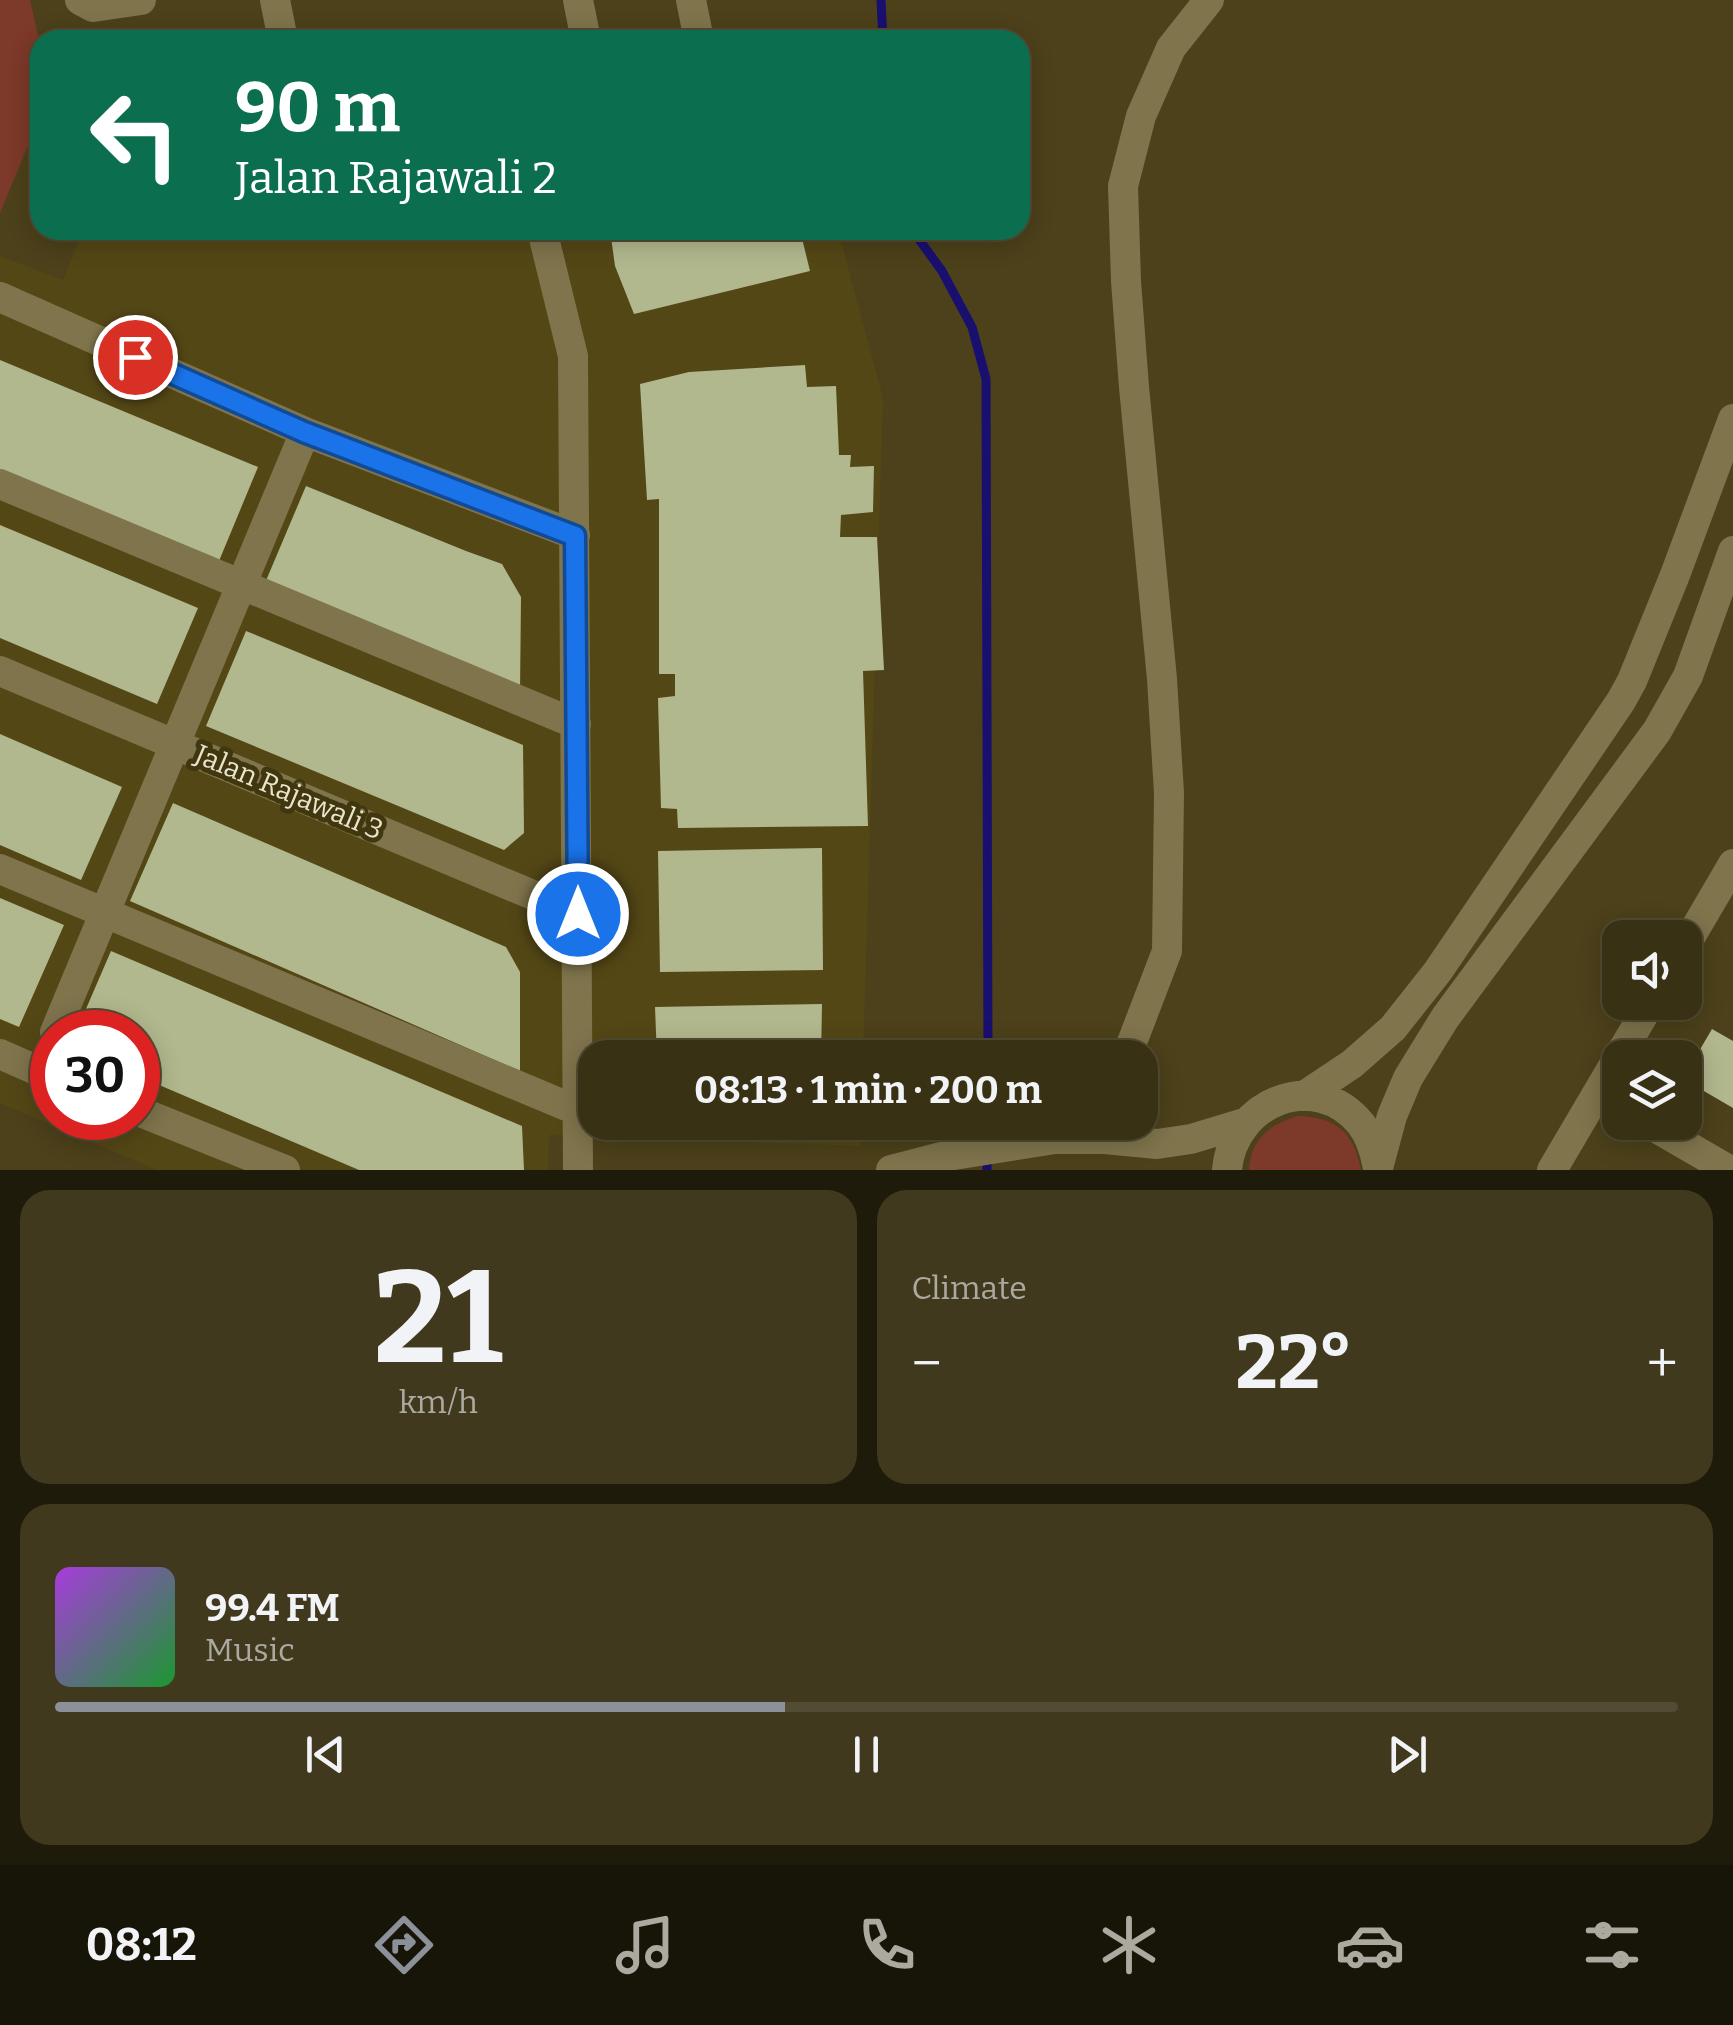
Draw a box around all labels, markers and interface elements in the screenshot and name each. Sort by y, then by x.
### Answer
text: 90 m [235,66,400,150]
icon: left [70,70,200,200]
text: Jalan Rajawali 2 [235,151,557,205]
pin [93,315,178,400]
icon: arrive [108,330,163,385]
street label: Jalan Rajawali 3 [189,737,388,846]
position arrow [526,862,630,966]
map controls [1602,920,1702,1140]
button: sound [1602,920,1702,1020]
speed limit sign: 30 [30,1010,160,1140]
button: layers [1602,1040,1702,1140]
text: 08:13 · 1 min · 200 m [694,1067,1042,1113]
text: 21 [374,1240,503,1396]
text: Climate [912,1269,1027,1307]
text: 22° [1235,1318,1353,1408]
text: − [912,1331,942,1397]
text: + [1647,1331,1678,1397]
text: km/h [399,1383,478,1421]
text: 99.4 FM [205,1585,340,1631]
text: Music [205,1631,295,1669]
icon: previous [298,1727,353,1782]
icon: pause [839,1727,894,1782]
icon: next [1380,1727,1435,1782]
icon: directions [369,1910,439,1980]
icon: music [610,1910,680,1980]
icon: phone [852,1910,922,1980]
icon: climate [1094,1910,1164,1980]
icon: car [1335,1910,1405,1980]
icon: filters [1577,1910,1647,1980]
text: 08:12 [86,1918,197,1972]

